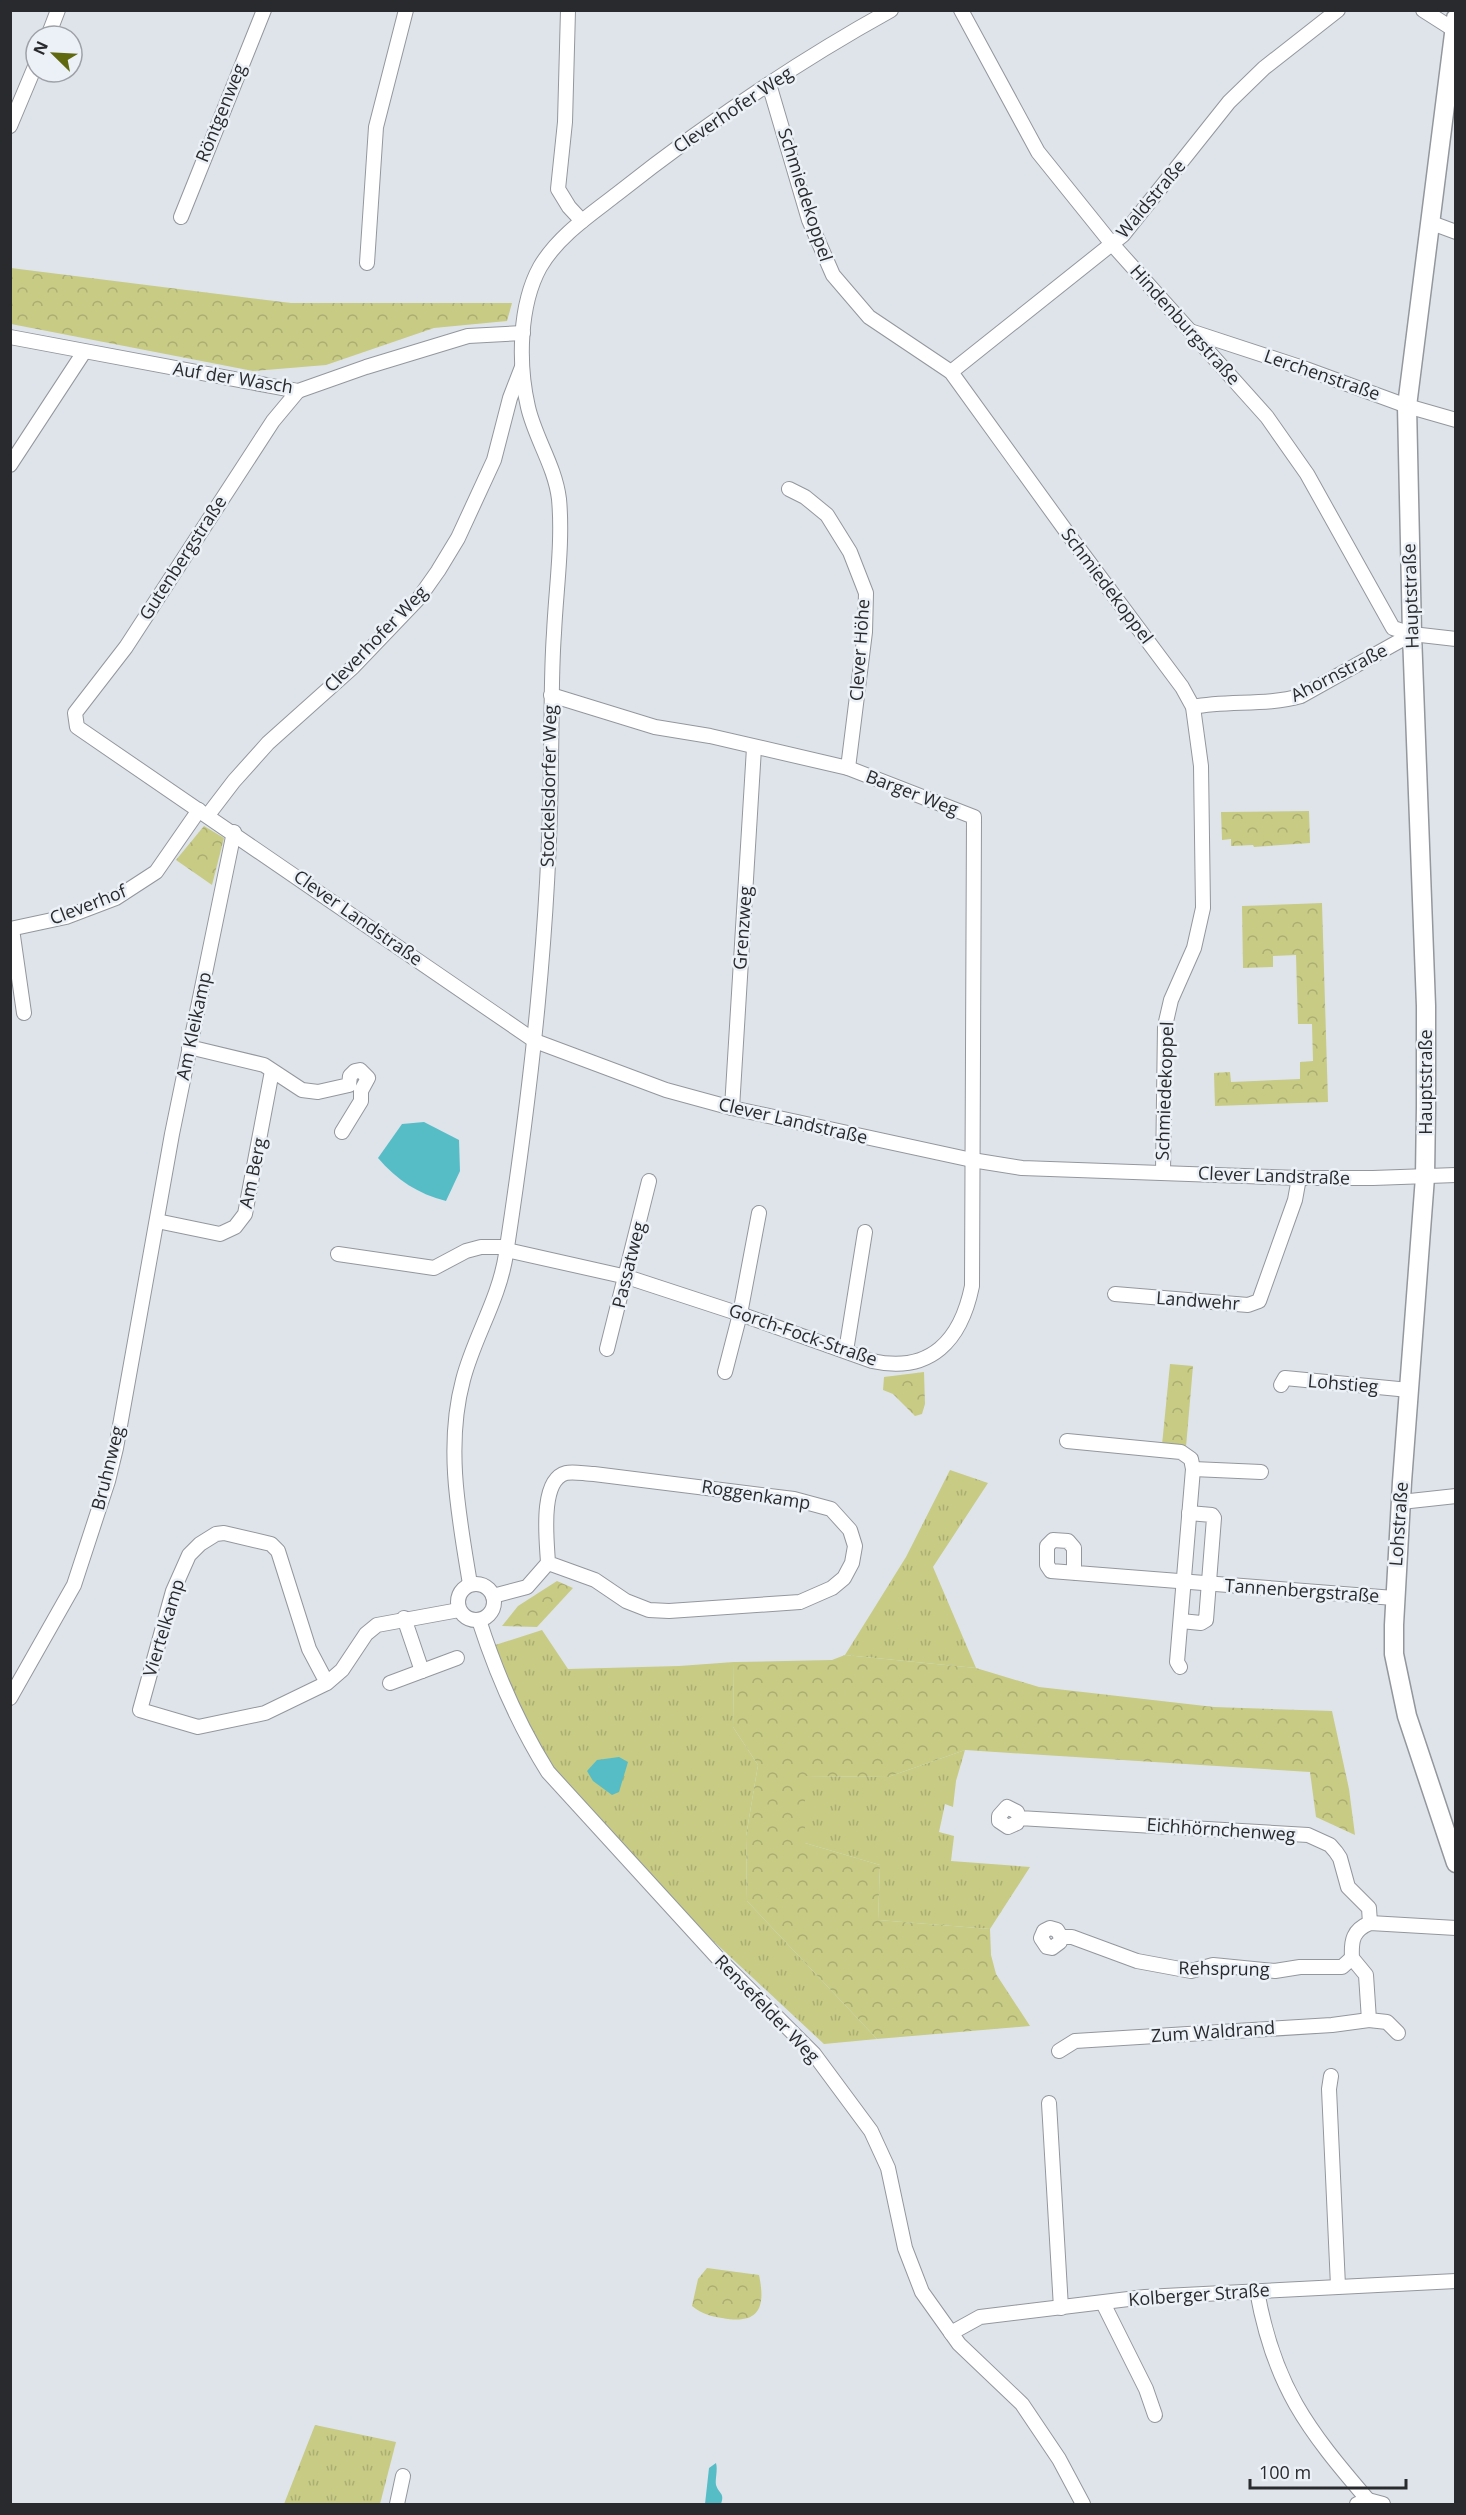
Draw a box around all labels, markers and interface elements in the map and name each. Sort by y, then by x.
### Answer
north arrow [24,24,84,84]
text: N [28,37,53,58]
street label: Röntgenweg [189,60,251,165]
street label: Cleverhofer Weg [668,60,797,158]
street label: Schmiedekoppel [773,125,839,264]
street label: Waldstraße [1110,154,1190,243]
street label: Hindenburgstraße [1125,259,1246,390]
street label: Lerchenstraße [1261,343,1384,405]
street label: Auf der Wasch [171,356,295,398]
street label: Gutenbergstraße [133,491,231,624]
street label: Schmiedekoppel [1056,523,1159,648]
street label: Hauptstraße [1396,543,1424,649]
street label: Cleverhofer Weg [318,580,432,697]
street label: Clever Höhe [843,598,875,702]
street label: Ahornstraße [1286,638,1391,707]
street label: Stockelsdorfer Weg [535,704,561,867]
street label: Barger Weg [863,763,962,821]
street label: Clever Landstraße [289,864,428,971]
street label: Cleverhof [46,878,130,930]
street label: Grenzweg [727,885,757,971]
street label: Am Kleikamp [170,969,216,1082]
street label: Schmiedekoppel [1150,1021,1178,1161]
street label: Hauptstraße [1413,1029,1437,1135]
street label: Clever Landstraße [716,1091,870,1149]
street label: Am Berg [233,1135,271,1210]
street label: Clever Landstraße [1198,1160,1351,1190]
street label: Passatweg [606,1219,650,1310]
street label: Landwehr [1155,1285,1241,1315]
street label: Gorch-Fock-Straße [726,1297,881,1371]
street label: Lohstieg [1307,1368,1380,1398]
street label: Bruhnweg [85,1423,129,1512]
street label: Roggenkamp [700,1474,812,1514]
street label: Lohstraße [1383,1481,1413,1567]
street label: Tannenbergstraße [1224,1573,1380,1607]
street label: Viertelkamp [137,1576,189,1679]
street label: Eichhörnchenweg [1146,1812,1297,1846]
street label: Rensefelder Weg [710,1949,826,2068]
street label: Rehsprung [1178,1955,1270,1981]
street label: Zum Waldrand [1150,2015,1276,2047]
street label: Kolberger Straße [1127,2277,1270,2311]
scale bar [1250,2452,1406,2490]
text: 100 m [1259,2460,1311,2484]

